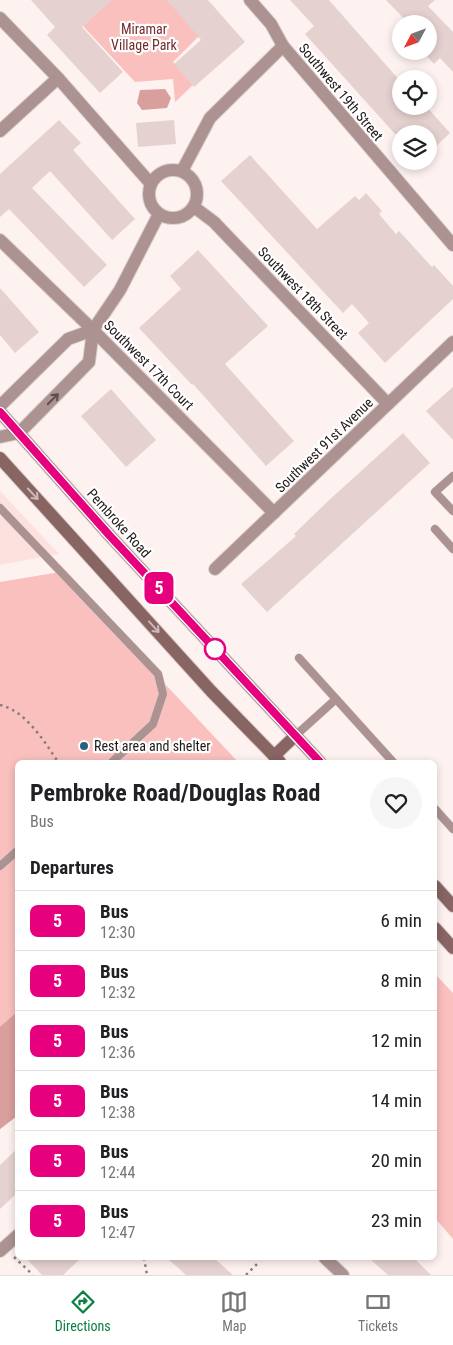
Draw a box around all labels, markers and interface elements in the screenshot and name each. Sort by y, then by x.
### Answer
north arrow [392,15,438,60]
map controls [392,15,437,170]
park label: Miramar Village Park [111,21,178,53]
street label: Southwest 19th Street [296,40,386,144]
button: locate [392,70,437,115]
button: layers [392,125,437,170]
street label: Southwest 18th Street [255,244,351,342]
street label: Southwest 17th Court [101,317,197,413]
one-way arrow [47,393,59,405]
street label: Southwest 91st Avenue [272,394,376,496]
street label: Pembroke Road [84,485,154,561]
one-way arrow [27,488,39,500]
line badge: 5 [143,572,175,604]
text: 5 [154,577,164,598]
one-way arrow [148,621,160,634]
unlabelled marker [204,638,226,660]
place label: Rest area and shelter [94,738,211,754]
marker: Rest area and shelter [78,740,90,752]
button: heart [370,777,422,829]
text: Pembroke Road/Douglas Road [30,779,320,807]
text: Bus [30,812,54,831]
text: Departures [30,856,114,879]
text: Bus [100,900,129,923]
text: 6 min [380,909,422,932]
text: 5 [53,910,62,931]
text: 12:30 [100,923,135,942]
text: Bus [100,960,129,983]
text: 8 min [380,969,422,992]
text: 5 [53,970,62,991]
text: 12:32 [100,983,135,1002]
text: Bus [100,1020,129,1043]
text: 12 min [371,1029,422,1052]
text: 5 [53,1030,62,1051]
text: 12:36 [100,1043,135,1062]
text: Bus [100,1080,129,1103]
text: 14 min [371,1089,422,1112]
text: 5 [53,1090,62,1111]
text: 12:38 [100,1103,135,1122]
text: Bus [100,1140,129,1163]
text: 20 min [371,1149,422,1172]
text: 5 [53,1150,62,1171]
text: 12:44 [100,1163,135,1182]
text: Bus [100,1200,129,1223]
text: 23 min [371,1209,422,1232]
text: 5 [53,1210,62,1231]
text: 12:47 [100,1223,135,1242]
tab: Directions [55,1288,111,1334]
tab: Map [220,1288,248,1334]
tab: Tickets [358,1288,398,1334]

